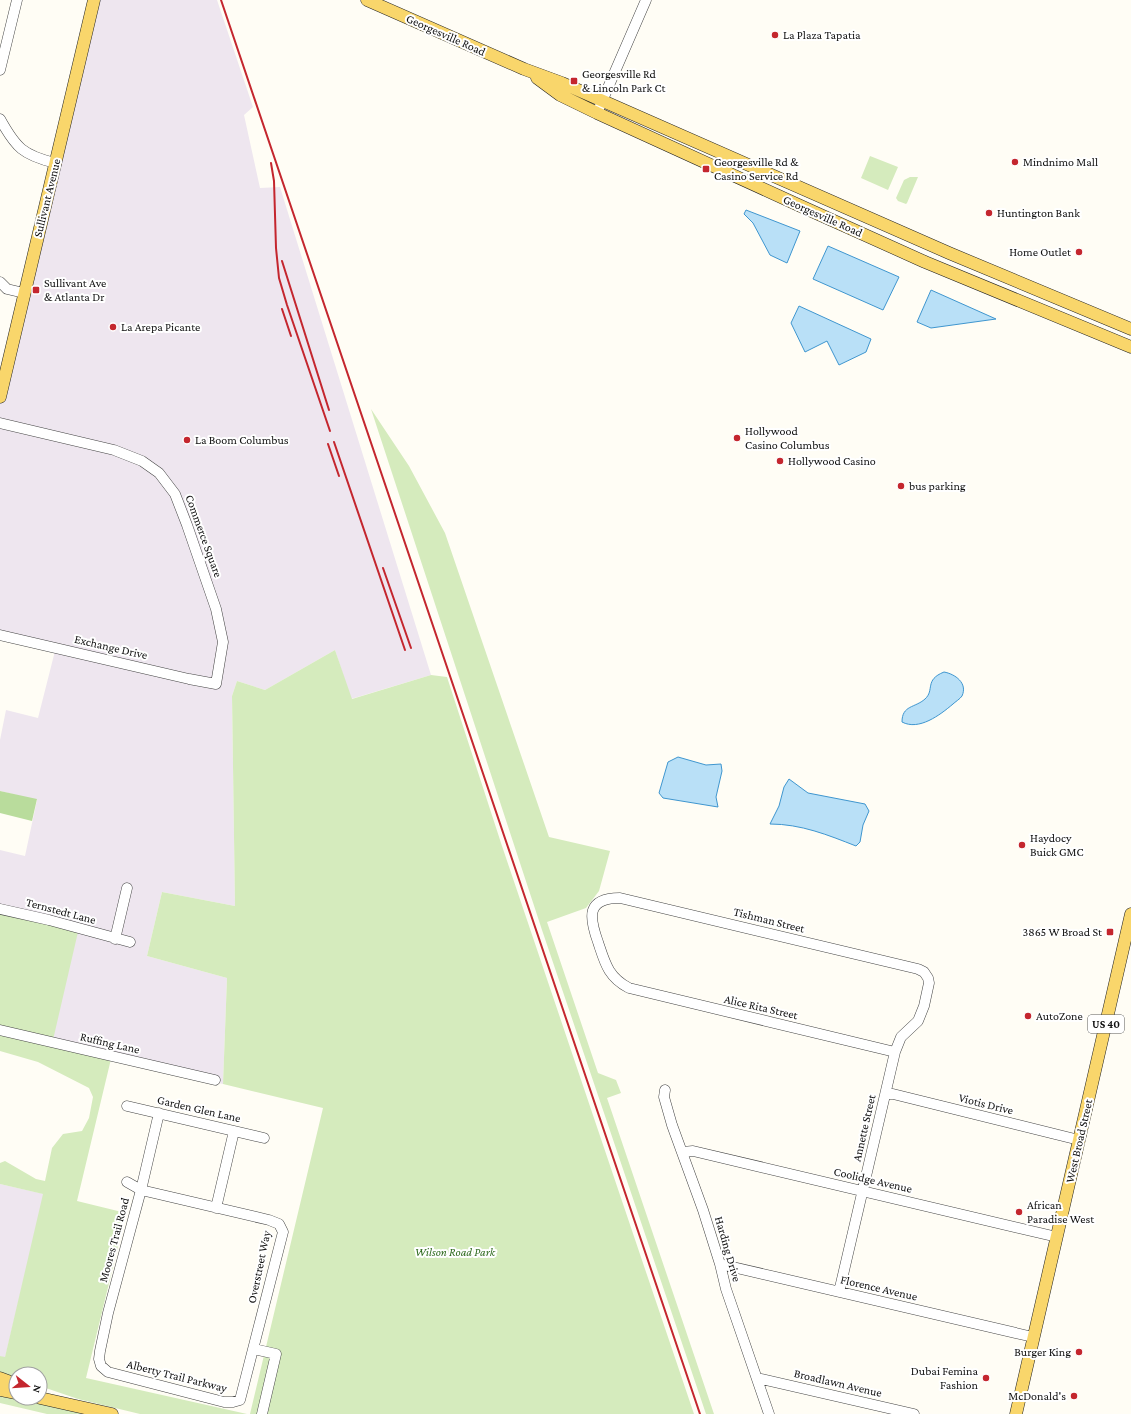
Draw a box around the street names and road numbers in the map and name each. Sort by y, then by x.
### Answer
street label: Georgesville Road [404,11,488,59]
street label: Sullivant Avenue [30,157,64,239]
street label: Georgesville Road [781,192,865,240]
street label: Commerce Square [183,493,225,579]
street label: Exchange Drive [73,632,149,662]
street label: Ternstedt Lane [25,895,97,927]
street label: Tishman Street [732,904,807,936]
street label: Alice Rita Street [723,992,800,1023]
road number: US 40 [1088,1015,1124,1033]
street label: Ruffing Lane [79,1029,141,1057]
street label: Viotis Drive [957,1090,1015,1118]
street label: Annette Street [849,1092,879,1163]
street label: Garden Glen Lane [156,1093,242,1125]
street label: West Broad Street [1063,1097,1096,1184]
street label: Coolidge Avenue [832,1164,914,1196]
street label: Moores Trail Road [96,1195,132,1284]
street label: Harding Drive [712,1215,744,1283]
street label: Overstreet Way [244,1229,274,1305]
street label: Florence Avenue [839,1272,919,1304]
street label: Alberty Trail Parkway [125,1357,229,1395]
street label: Broadlawn Avenue [793,1366,883,1400]

